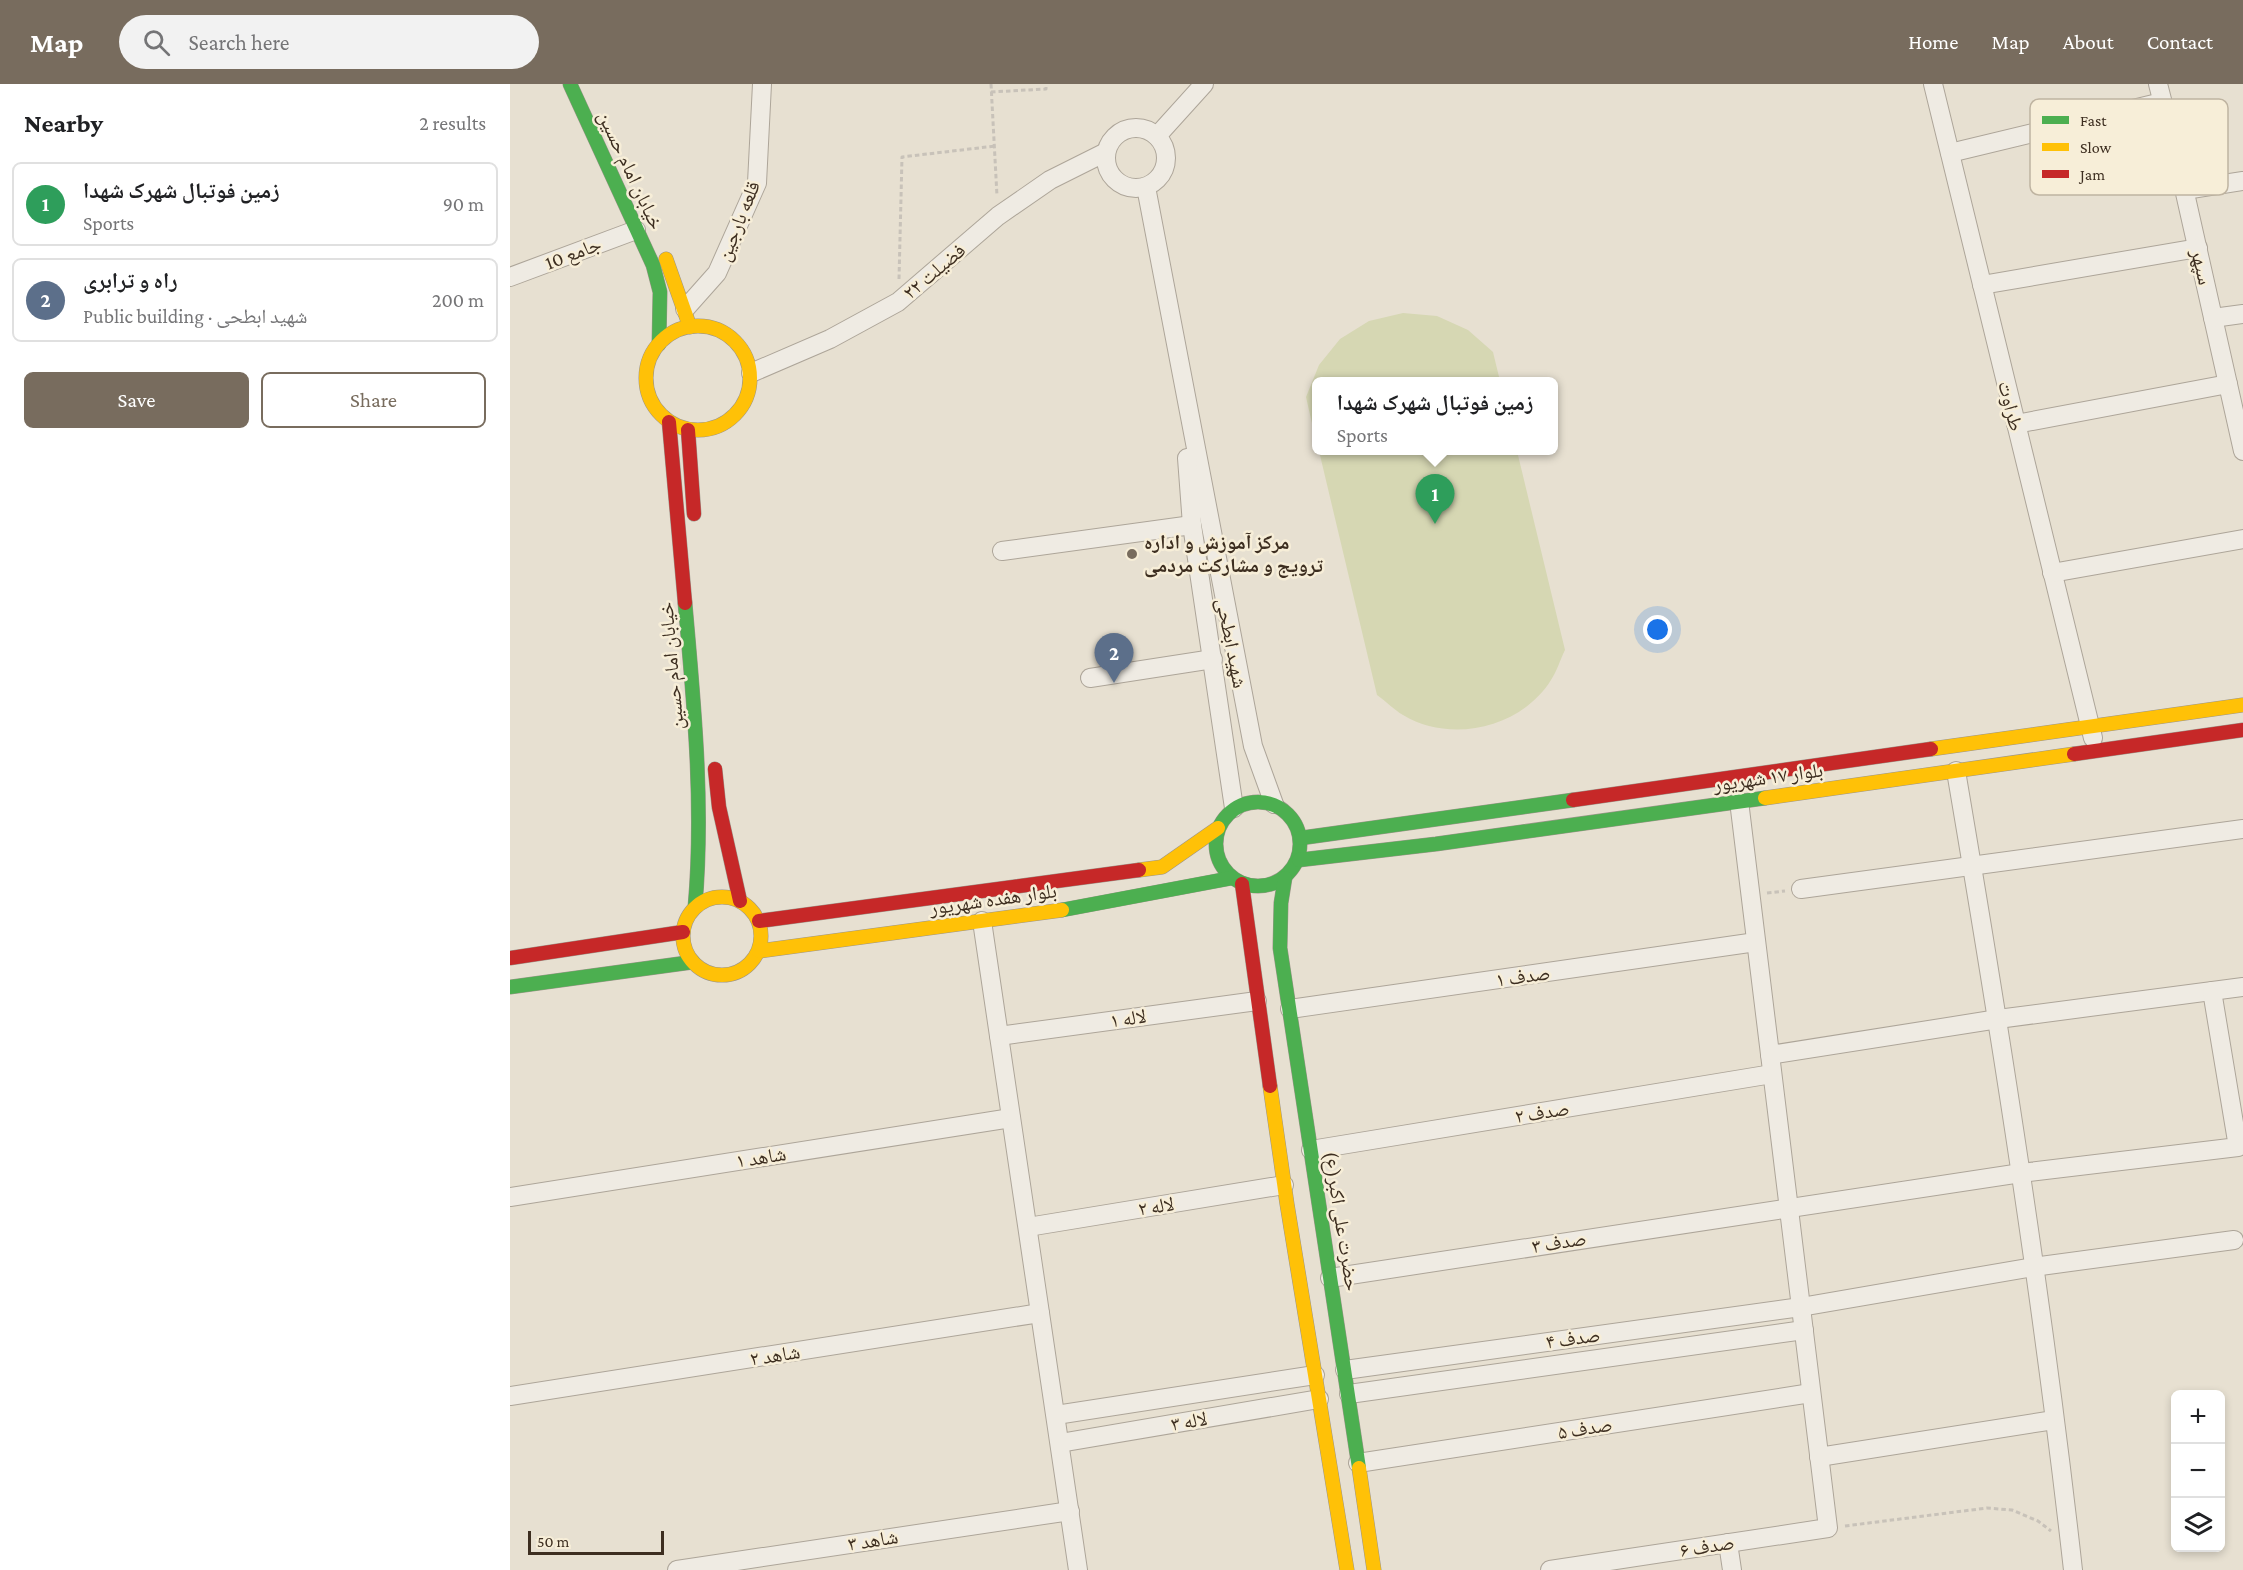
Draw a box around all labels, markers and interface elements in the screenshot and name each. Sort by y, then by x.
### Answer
search box [119,15,539,69]
icon: search [140,26,173,59]
text: Map [30,27,83,58]
text: Search here [188,30,289,55]
text: Home [1908,30,1958,54]
text: Map [1991,30,2030,54]
text: About [2063,30,2114,54]
text: Contact [2147,30,2213,54]
legend [2030,99,2228,195]
street label: خیابان امام حسین [591,107,668,234]
text: Nearby [24,109,103,138]
text: 2 results [419,112,486,134]
text: Fast [2080,112,2107,129]
text: Slow [2080,139,2112,156]
text: Jam [2078,166,2105,184]
text: زمین فوتبال شهرک شهدا [83,178,280,203]
street label: قلعه بارجین [712,178,765,265]
text: 1 [42,193,49,215]
text: 90 m [443,193,484,215]
text: Sports [83,212,134,234]
street label: جامع 10 [542,232,605,276]
street label: فضیلت ۲۲ [899,239,970,304]
street label: سپهر [2186,246,2217,287]
text: راه و ترابری [83,268,178,293]
text: 2 [40,289,51,311]
text: 200 m [432,289,484,311]
text: Public building · شهید ابطحی [83,305,307,327]
button: Save [24,372,249,428]
button: Share [261,372,486,428]
popup [1312,377,1558,455]
street label: طراوت [1994,379,2028,433]
text: زمین فوتبال شهرک شهدا [1337,390,1533,415]
text: Sports [1337,424,1388,446]
pin: 1 [1416,474,1454,524]
place label: مرکز آموزش و اداره ترویج و مشارکت مردمی [1144,531,1323,578]
marker: مرکز آموزش و اداره ترویج و مشارکت مردمی [1125,547,1139,561]
street label: شهید ابطحی [1212,596,1251,690]
street label: خیابان امام حسین [654,601,691,731]
your location [1643,615,1672,644]
pin: 2 [1094,634,1134,683]
street label: بلوار ۱۷ شهریور [1711,758,1824,797]
street label: بلوار هفده شهریور [927,879,1058,920]
street label: صدف ۱ [1494,961,1552,991]
street label: لاله ۱ [1108,1005,1148,1031]
street label: صدف ۲ [1513,1097,1571,1127]
street label: شاهد ۱ [734,1142,788,1172]
street label: حضرت علی اکبر(ع) [1318,1150,1364,1293]
street label: لاله ۲ [1136,1192,1176,1220]
street label: صدف ۳ [1530,1227,1588,1257]
street label: صدف ۴ [1544,1323,1602,1353]
street label: شاهد ۲ [748,1340,802,1370]
map controls [2171,1390,2225,1552]
button: + [2171,1390,2225,1444]
street label: لاله ۳ [1169,1407,1209,1435]
street label: صدف ۵ [1556,1413,1614,1443]
button: − [2171,1444,2225,1498]
button: layers [2171,1498,2225,1552]
street label: شاهد ۳ [846,1525,900,1555]
scale bar [528,1528,664,1556]
street label: صدف ۶ [1678,1531,1736,1561]
text: 50 m [537,1533,569,1550]

